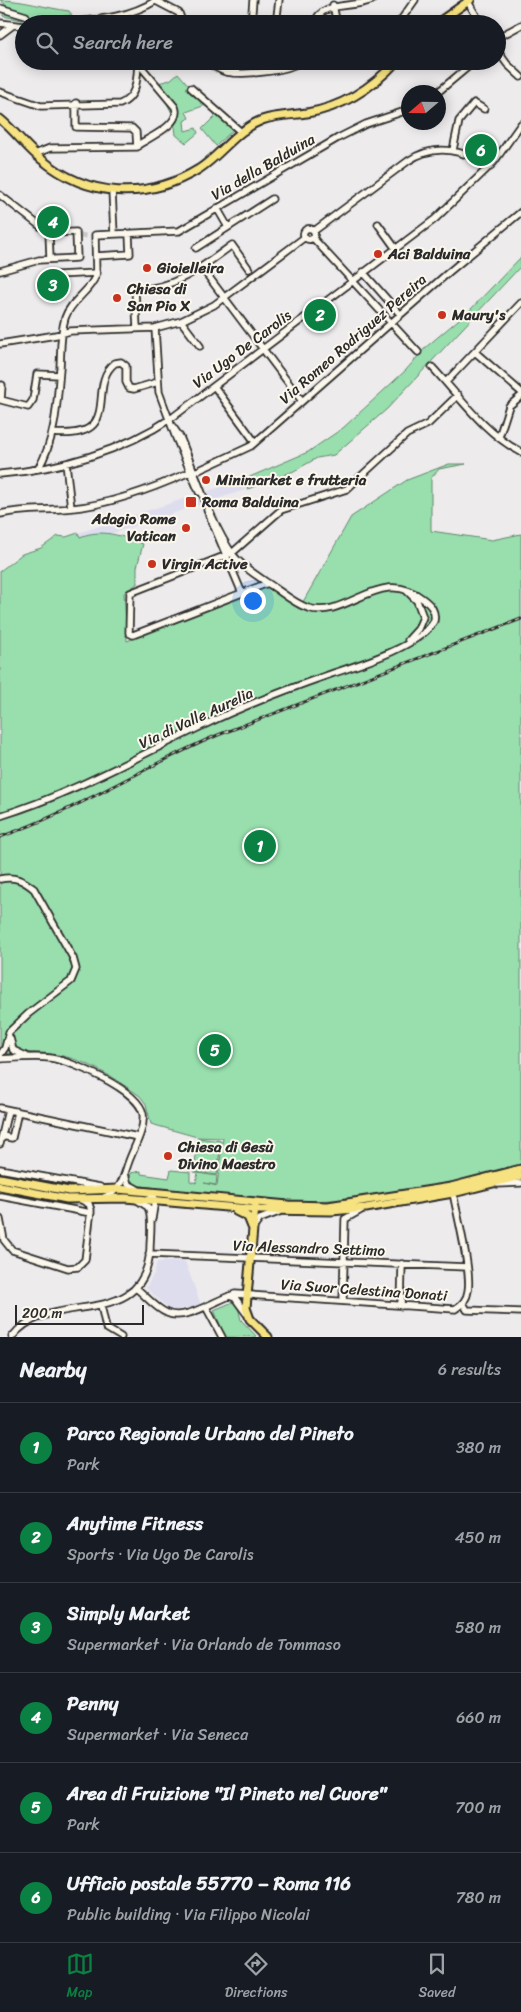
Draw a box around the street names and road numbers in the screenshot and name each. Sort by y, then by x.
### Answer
street label: Via della Balduina [206,126,320,207]
street label: Via Romeo Rodriguez Pereira [273,267,433,411]
street label: Via Ugo De Carolis [187,302,298,395]
street label: Via di Valle Aurelia [134,680,258,756]
street label: Via Alessandro Settimo [232,1232,386,1264]
street label: Via Suor Celestina Donati [280,1271,449,1309]

